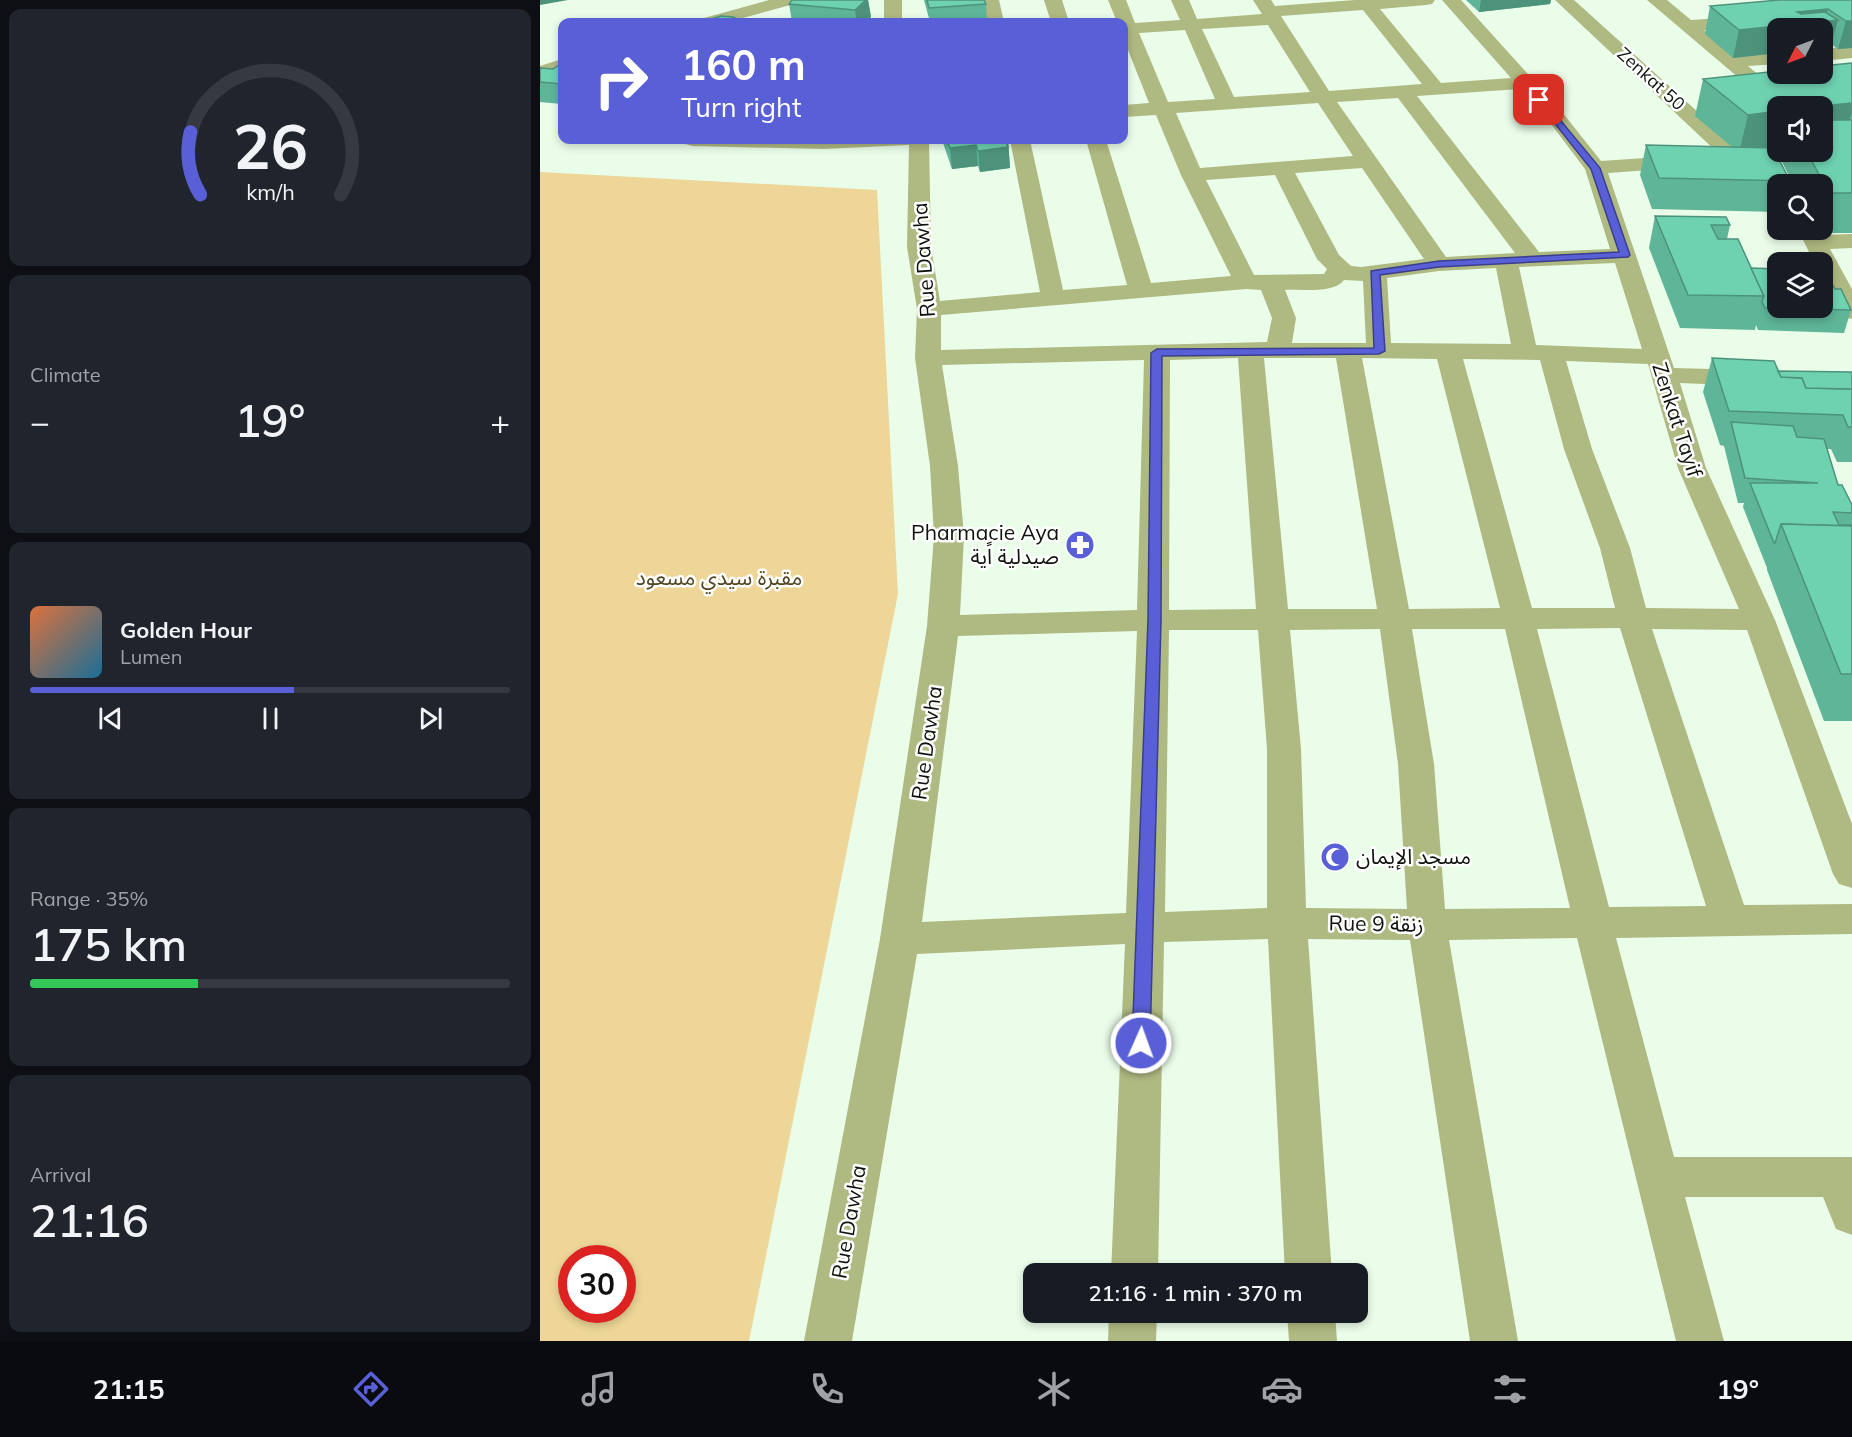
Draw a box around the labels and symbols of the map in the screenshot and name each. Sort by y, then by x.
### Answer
north arrow [1767,18,1833,84]
street label: Zenkat 50 [1613,42,1690,115]
pin [1513,74,1564,125]
street label: Rue Dawha [906,202,940,318]
street label: Zenkat Tayif [1647,359,1709,481]
place label: Pharmacie Aya صيدلية اًية [911,519,1059,569]
pharmacy icon: Pharmacie Aya صيدلية اًية [1064,529,1096,561]
park label: مقبرة سيدي مسعود [636,564,802,594]
street label: Rue Dawha [905,684,947,802]
mosque icon: مسجد الإيمان [1319,841,1351,873]
place label: مسجد الإيمان [1356,843,1471,870]
street label: Rue 9 زنقة [1328,909,1424,937]
position arrow [1109,1011,1173,1075]
street label: Rue Dawha [825,1163,871,1281]
speed limit sign: 30 [558,1245,636,1323]

